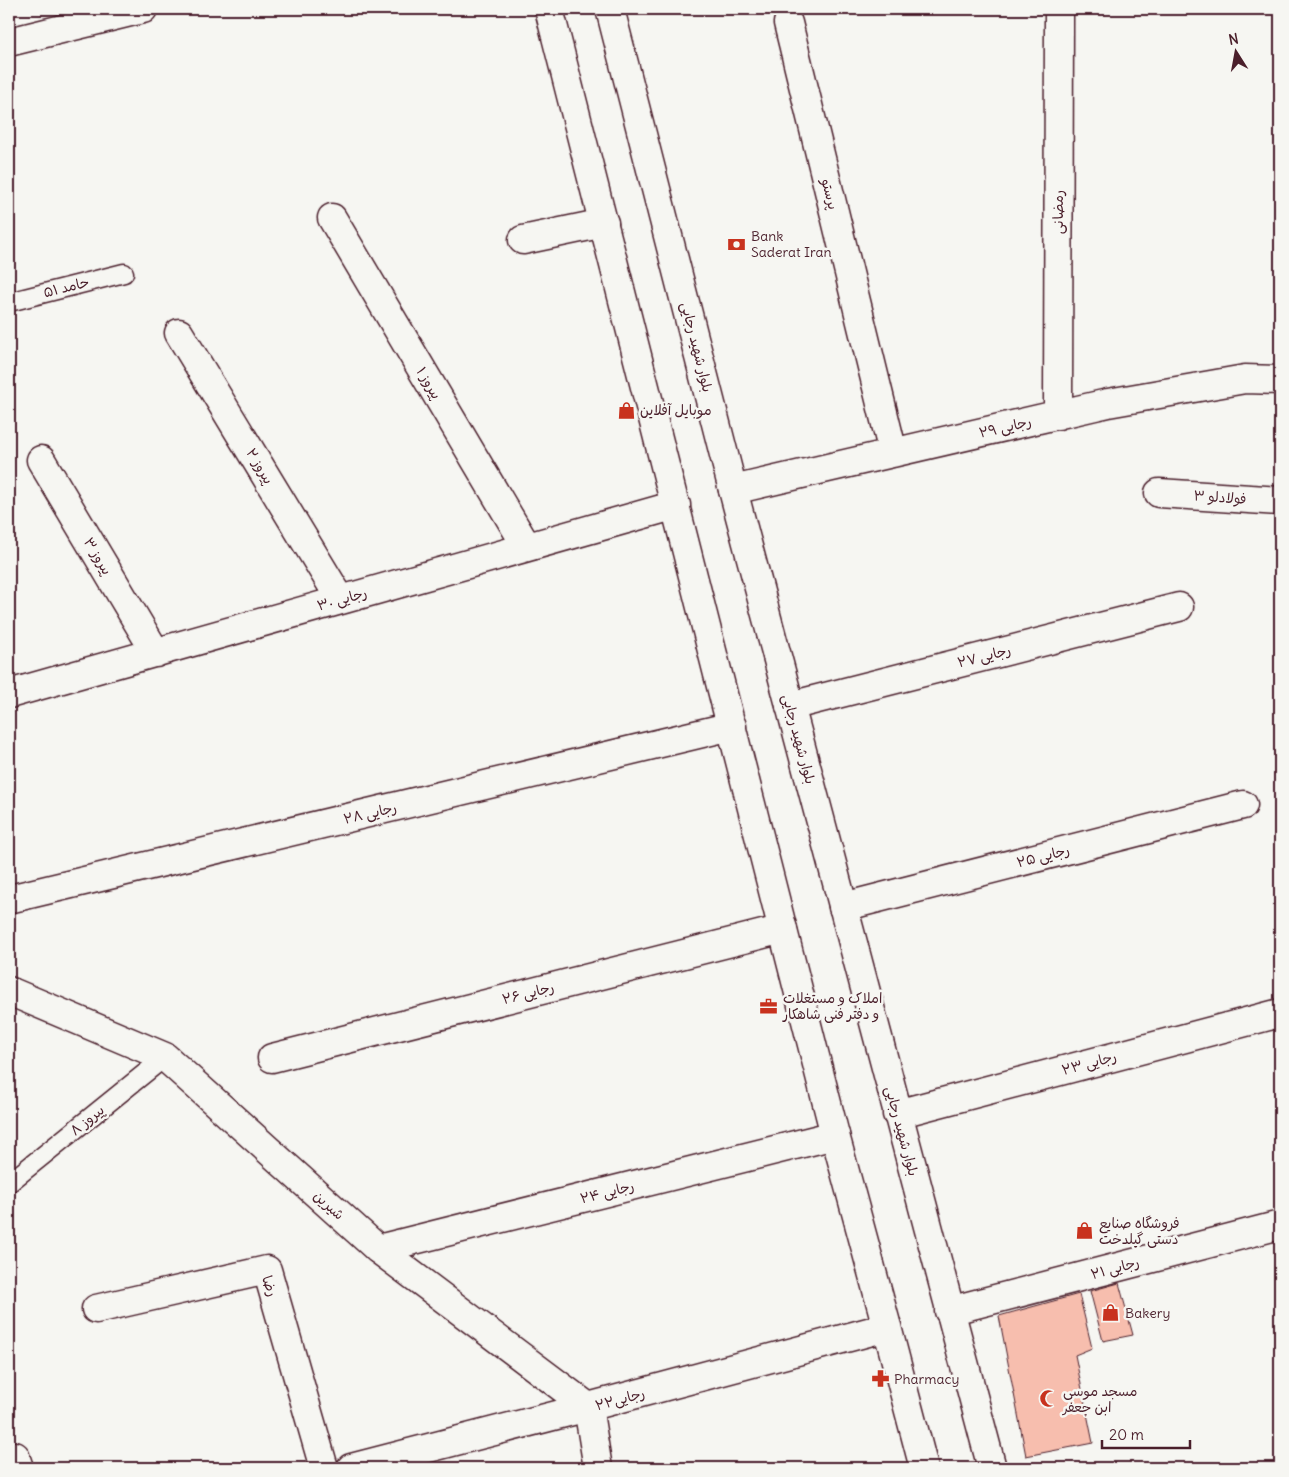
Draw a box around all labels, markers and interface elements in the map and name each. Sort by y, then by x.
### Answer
north arrow [1212,28,1262,78]
text: N [1227,29,1240,49]
street label: پرستو [816,176,843,212]
street label: رمضانی [1049,190,1067,234]
place label: Bank Saderat Iran [751,227,832,261]
bank icon: Bank Saderat Iran [727,234,747,254]
street label: حامد ۵۱ [41,273,91,301]
street label: بلوار شهید رجایی [677,300,717,394]
street label: پیروز ۱ [412,364,446,403]
shop icon: موبایل آفلاین [616,400,636,420]
place label: موبایل آفلاین [640,401,712,419]
street label: رجایی ۲۹ [977,412,1033,442]
street label: پیروز ۲ [241,445,278,488]
street label: فولادلو ۳ [1193,486,1247,508]
street label: پیروز ۳ [79,534,116,579]
street label: رجایی ۳۰ [315,583,369,615]
street label: رجایی ۲۷ [955,641,1013,671]
street label: بلوار شهید رجایی [778,692,820,786]
street label: رجایی ۲۸ [342,798,398,828]
street label: رجایی ۲۵ [1015,841,1071,871]
street label: رجایی ۲۶ [500,978,556,1008]
place label: املاک و مستغلات و دفتر فنی شاهکار [782,989,882,1023]
office icon: املاک و مستغلات و دفتر فنی شاهکار [759,996,779,1016]
street label: رجایی ۲۳ [1060,1047,1118,1079]
street label: بلوار شهید رجایی [881,1084,923,1178]
street label: پیروز ۸ [66,1101,108,1140]
street label: رجایی ۲۴ [578,1177,636,1207]
street label: شیرین [310,1187,348,1223]
place label: فروشگاه صنایع دستی گیلدخت [1099,1214,1180,1248]
shop icon: فروشگاه صنایع دستی گیلدخت [1075,1221,1095,1241]
street label: رجایی ۲۱ [1089,1253,1141,1283]
street label: رضا [258,1273,282,1299]
shop icon: Bakery [1101,1303,1121,1323]
place label: Bakery [1125,1304,1170,1322]
pharmacy icon: Pharmacy [870,1369,890,1389]
place label: Pharmacy [894,1370,959,1388]
place label: مسجد موسی ابن جعفر [1062,1382,1137,1416]
street label: ۲۲رجایی [593,1384,647,1414]
mosque icon: مسجد موسی ابن جعفر [1039,1389,1059,1409]
scale bar [1102,1417,1189,1449]
text: 20 m [1109,1425,1144,1444]

